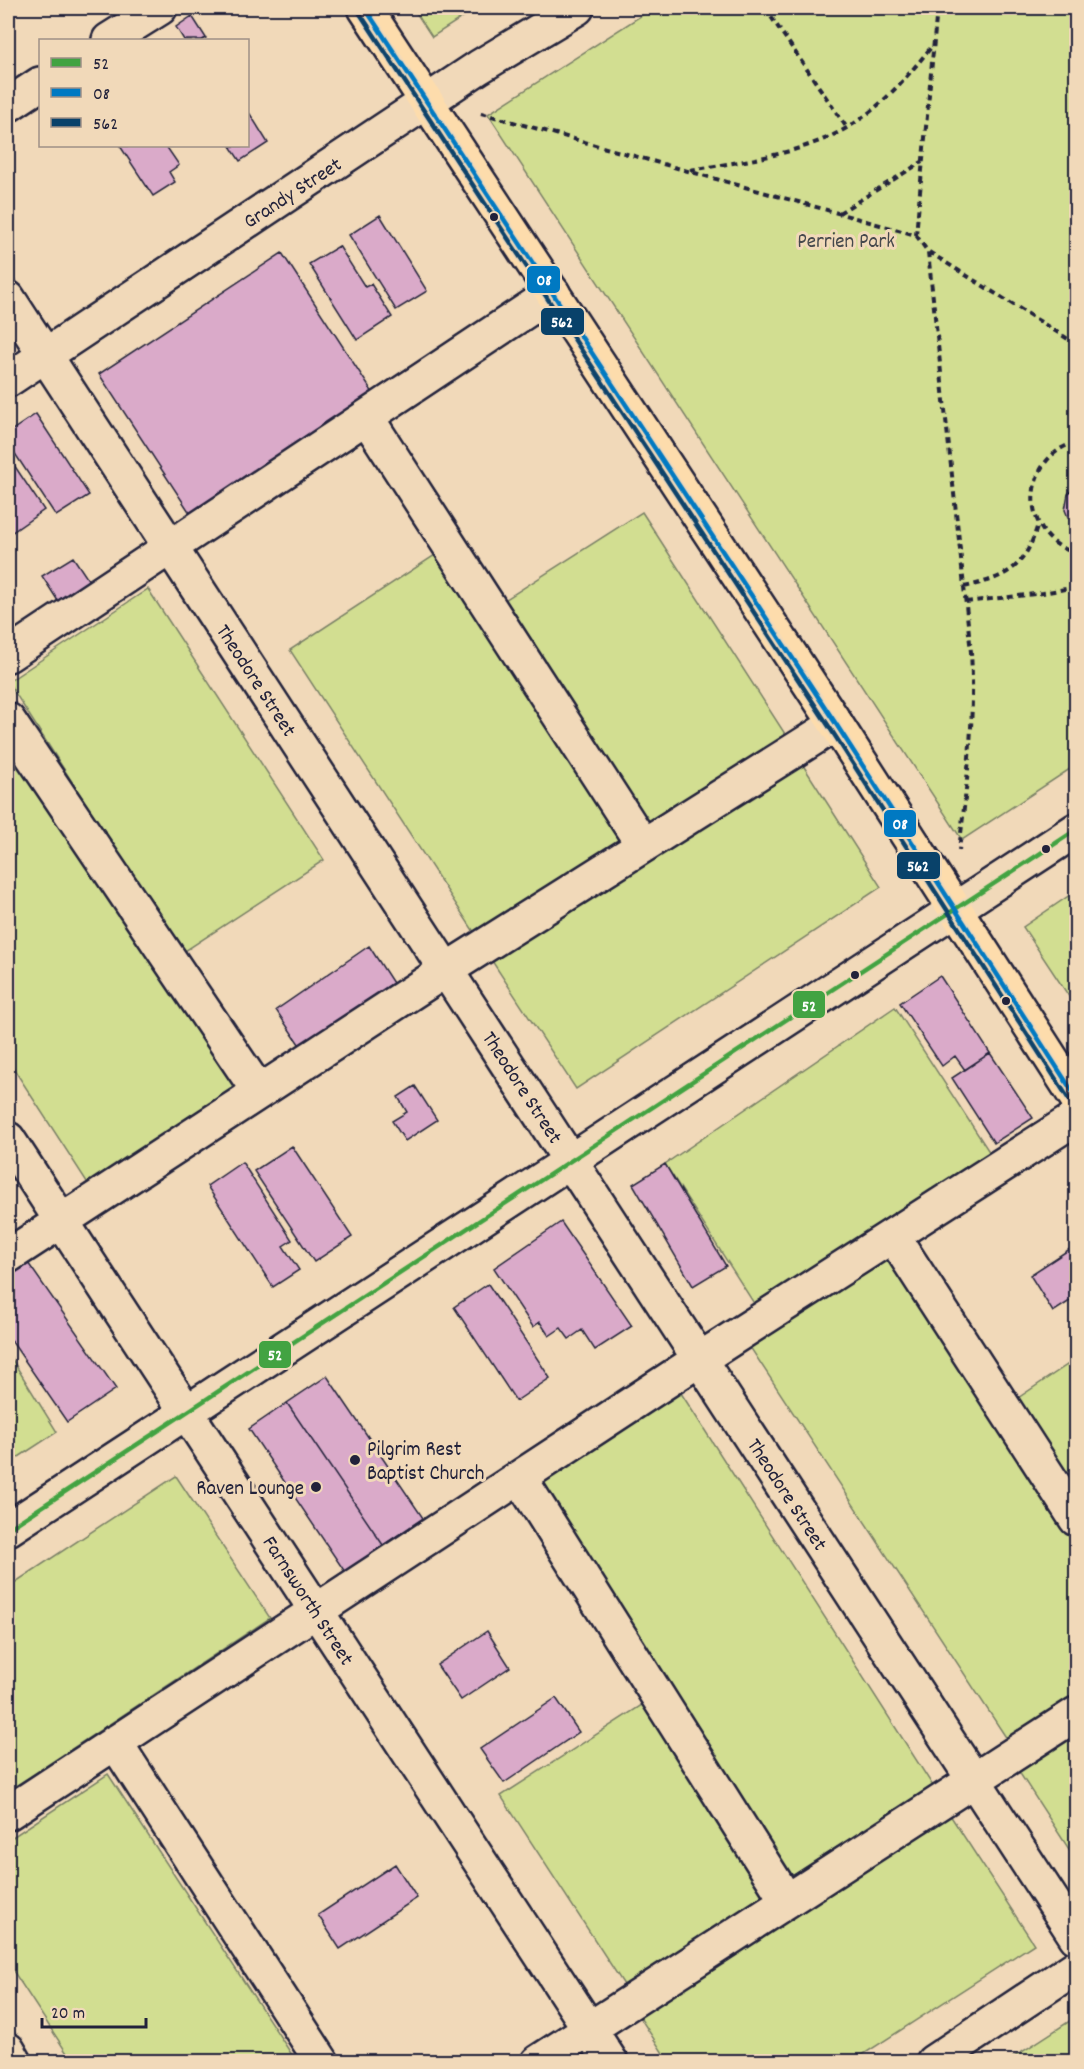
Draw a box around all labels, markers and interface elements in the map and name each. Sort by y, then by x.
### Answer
legend [39,39,249,147]
text: 52 [93,53,109,78]
text: 08 [93,83,110,108]
text: 562 [93,113,118,138]
street label: Grandy Street [238,151,349,238]
unlabelled marker [488,211,500,223]
park label: Perrien Park [797,228,895,258]
line badge: 08 [526,265,561,294]
text: 08 [536,270,552,293]
line badge: 562 [540,307,585,336]
text: 562 [551,312,573,335]
street label: Theodore Street [207,620,302,744]
line badge: 08 [883,809,917,838]
text: 08 [892,814,908,837]
unlabelled marker [1040,843,1052,855]
line badge: 562 [896,851,941,880]
text: 562 [907,856,929,879]
unlabelled marker [849,969,861,981]
line badge: 52 [792,990,826,1019]
unlabelled marker [1000,995,1012,1007]
text: 52 [802,996,816,1019]
street label: Theodore Street [473,1027,568,1151]
line badge: 52 [258,1340,292,1369]
text: 52 [268,1345,282,1368]
street label: Theodore Street [738,1434,833,1558]
place label: Pilgrim Rest Baptist Church [367,1436,484,1490]
marker: Pilgrim Rest Baptist Church [348,1453,362,1467]
place label: Raven Lounge [196,1475,304,1505]
marker: Raven Lounge [309,1480,323,1494]
street label: Farnsworth Street [253,1531,360,1673]
scale bar [42,1991,146,2029]
text: 20 m [51,2002,85,2027]

